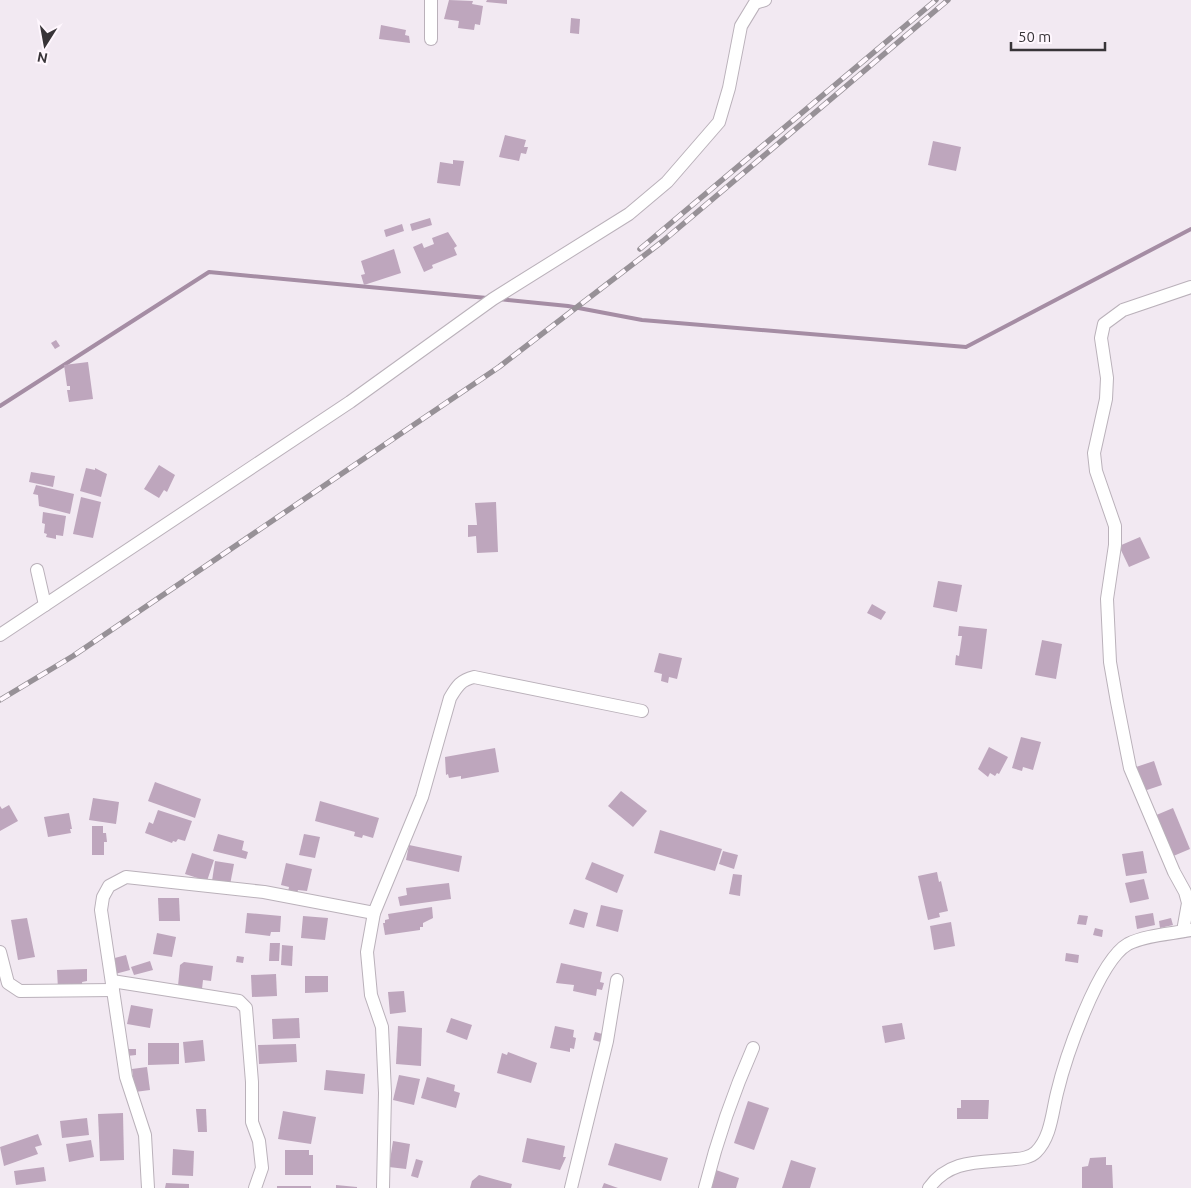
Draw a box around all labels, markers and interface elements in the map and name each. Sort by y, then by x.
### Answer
north arrow [20,20,70,70]
scale bar [1011,20,1105,52]
text: 50 m [1018,28,1051,45]
text: N [36,49,49,67]

